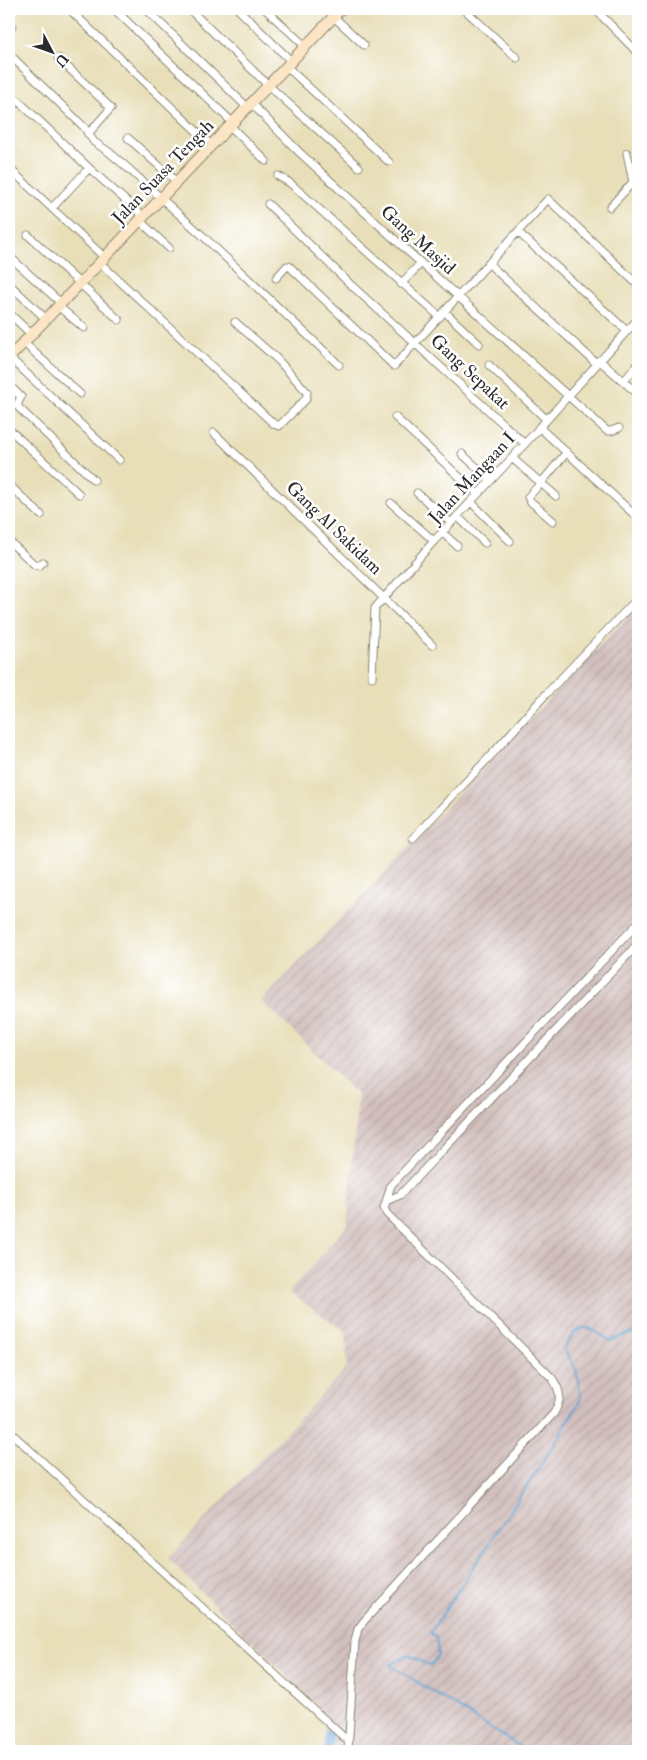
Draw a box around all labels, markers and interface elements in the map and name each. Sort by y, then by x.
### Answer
north arrow [28,28,78,78]
text: U [51,50,72,70]
street label: Jalan Suasa Tengah [106,114,219,230]
street label: Gang Masjid [376,200,460,280]
street label: Gang Sepakat [426,329,515,415]
street label: Jalan Mangaan I [423,427,520,529]
street label: Gang Al Sakidam [281,476,387,580]

